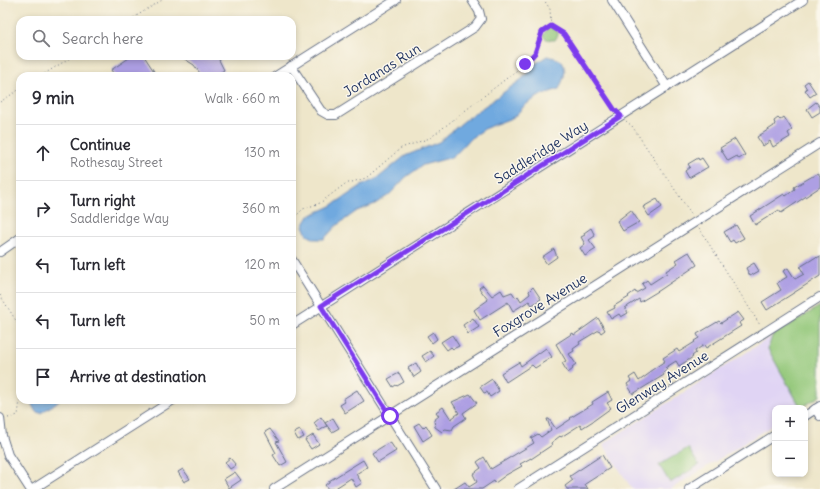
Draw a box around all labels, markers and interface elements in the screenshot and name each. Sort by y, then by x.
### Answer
search box [16,16,296,60]
icon: search [30,27,52,49]
text: Search here [62,29,143,48]
street label: Jordanas Run [340,39,424,101]
route end [516,55,534,73]
text: 9 min [32,87,74,109]
text: Walk · 660 m [205,90,280,107]
street label: Saddleridge Way [491,116,591,188]
text: Continue [70,135,131,154]
icon: ahead [32,142,54,164]
text: 130 m [244,144,280,161]
text: Rothesay Street [70,154,163,171]
text: Turn right [70,191,135,210]
icon: right [32,198,54,220]
text: 360 m [242,200,280,217]
text: Saddleridge Way [70,210,169,227]
icon: left [32,254,54,276]
text: Turn left [70,255,125,274]
text: 120 m [245,256,280,273]
street label: Foxgrove Avenue [490,269,590,341]
icon: left [32,310,54,332]
text: Turn left [70,311,125,330]
text: 50 m [249,312,280,329]
street label: Glenway Avenue [612,346,712,418]
icon: arrive [32,366,54,388]
text: Arrive at destination [70,367,206,386]
map controls [772,405,808,477]
button: + [772,405,808,441]
route start [381,407,399,425]
button: − [772,441,808,477]

